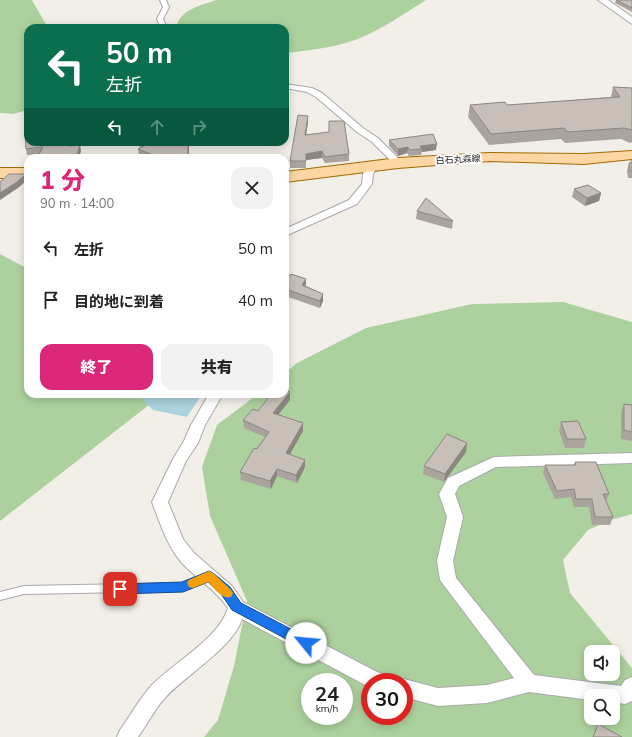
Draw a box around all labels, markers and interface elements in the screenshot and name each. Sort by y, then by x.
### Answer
text: 50 m [106,35,172,70]
icon: left [40,40,92,92]
text: 左折 [106,73,142,96]
icon: left [104,116,126,138]
icon: ahead [146,116,168,138]
icon: right [188,116,210,138]
street label: 白石丸森線 [435,152,482,166]
text: 1 分 [40,165,85,195]
button: close [231,167,273,209]
text: 90 m · 14:00 [40,195,114,211]
icon: left [40,237,62,259]
text: 50 m [238,239,273,258]
text: 左折 [74,240,104,259]
icon: arrive [40,289,62,311]
text: 40 m [238,291,273,310]
text: 目的地に到着 [74,292,164,311]
button: 終了 [40,344,153,390]
button: 共有 [161,344,273,390]
pin [103,572,137,606]
icon: arrive [109,578,131,600]
position arrow [285,622,327,664]
map controls [584,645,620,725]
button: sound [584,645,620,681]
speed limit sign: 30 [361,673,413,725]
text: 24 [315,681,339,706]
button: search [584,689,620,725]
text: km/h [316,702,338,715]

